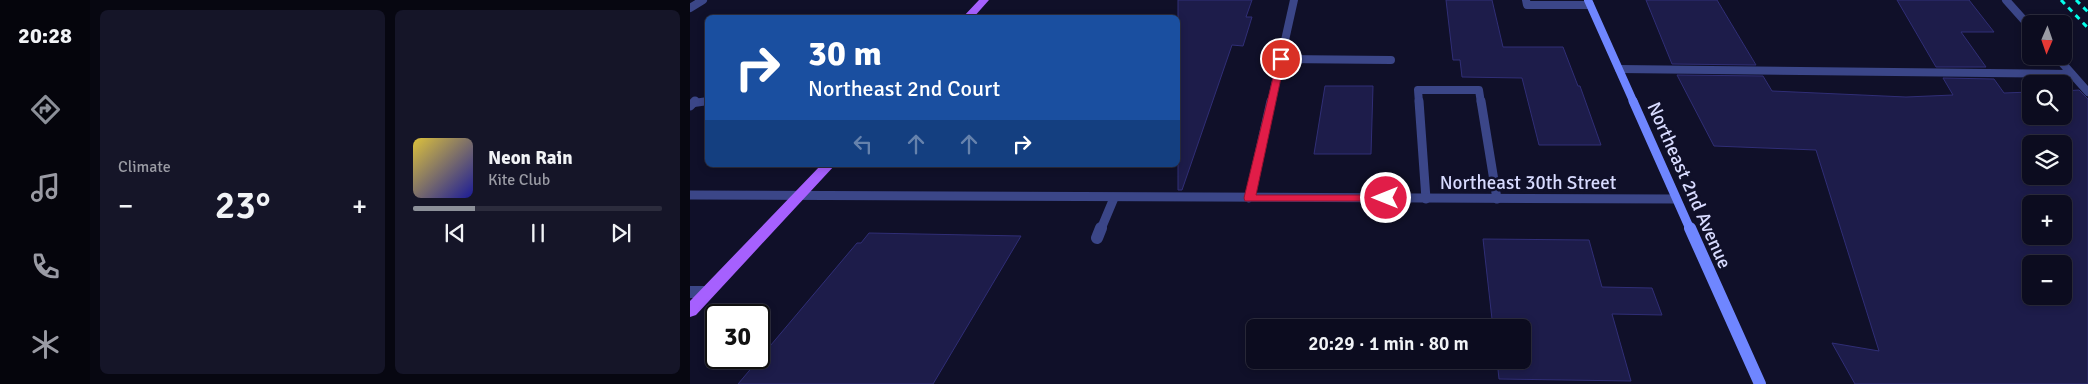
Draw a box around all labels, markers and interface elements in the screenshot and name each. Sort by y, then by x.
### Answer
north arrow [2022,15,2072,65]
map controls [2022,15,2072,305]
text: 20:28 [18,22,72,49]
text: 30 m [808,32,882,75]
icon: right [725,35,790,100]
pin [1260,38,1302,80]
icon: arrive [1267,45,1295,73]
text: Northeast 2nd Court [808,75,1000,102]
button: search [2022,75,2072,125]
icon: directions [28,92,63,127]
street label: Northeast 2nd Avenue [1642,98,1737,272]
icon: left [849,130,877,158]
icon: ahead [902,130,930,158]
icon: ahead [955,130,983,158]
icon: right [1008,130,1036,158]
button: layers [2022,135,2072,185]
text: Neon Rain [488,146,573,170]
text: Climate [118,157,171,177]
icon: music [28,170,63,205]
text: Kite Club [488,170,550,190]
position arrow [1359,171,1411,223]
street label: Northeast 30th Street [1440,171,1617,195]
text: 23° [215,182,270,229]
text: − [118,189,133,223]
text: + [352,189,367,223]
button: + [2022,195,2072,245]
icon: previous [441,219,469,247]
icon: pause [524,219,552,247]
icon: next [607,219,635,247]
icon: phone [28,249,63,284]
button: − [2022,255,2072,305]
speed limit sign: 30 [705,304,770,369]
icon: climate [28,327,63,362]
text: 20:29 · 1 min · 80 m [1308,332,1469,356]

